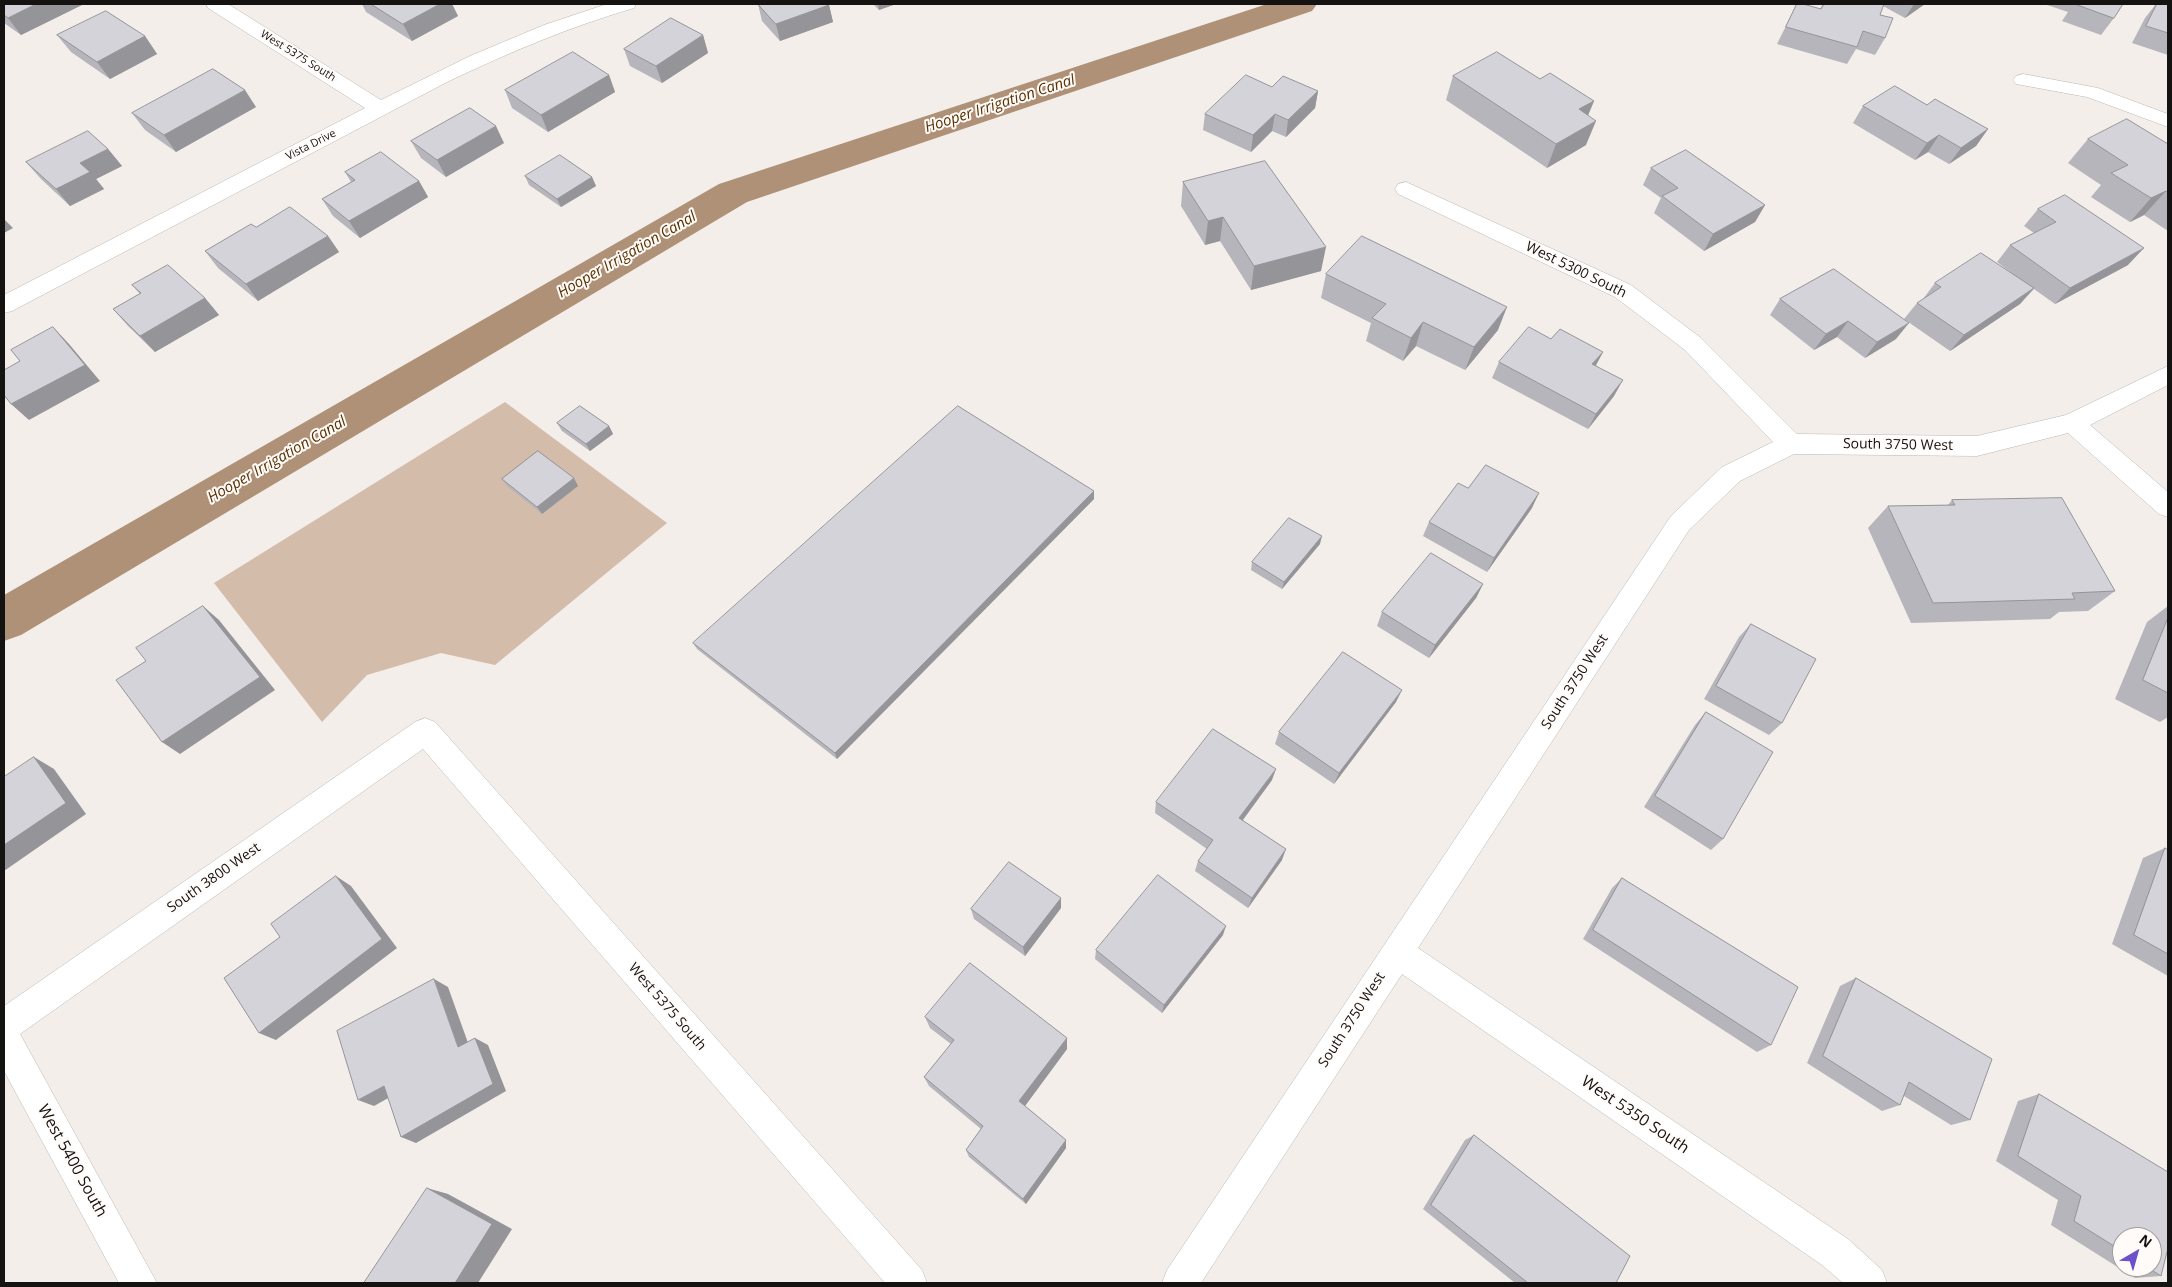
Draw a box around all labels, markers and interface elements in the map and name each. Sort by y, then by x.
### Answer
street label: West 5375 South [258,28,338,84]
water label: Hooper Irrigation Canal [923,71,1077,137]
street label: Vista Drive [284,127,338,163]
water label: Hooper Irrigation Canal [555,208,699,302]
street label: West 5300 South [1523,238,1629,302]
water label: Hooper Irrigation Canal [205,413,349,507]
street label: South 3750 West [1843,436,1953,454]
street label: South 3750 West [1538,631,1612,733]
street label: South 3800 West [164,840,264,916]
street label: West 5375 South [625,960,709,1054]
street label: South 3750 West [1315,969,1389,1071]
street label: West 5350 South [1578,1072,1692,1158]
street label: West 5400 South [33,1101,111,1221]
north arrow [2112,1227,2162,1277]
text: N [2136,1230,2156,1252]

